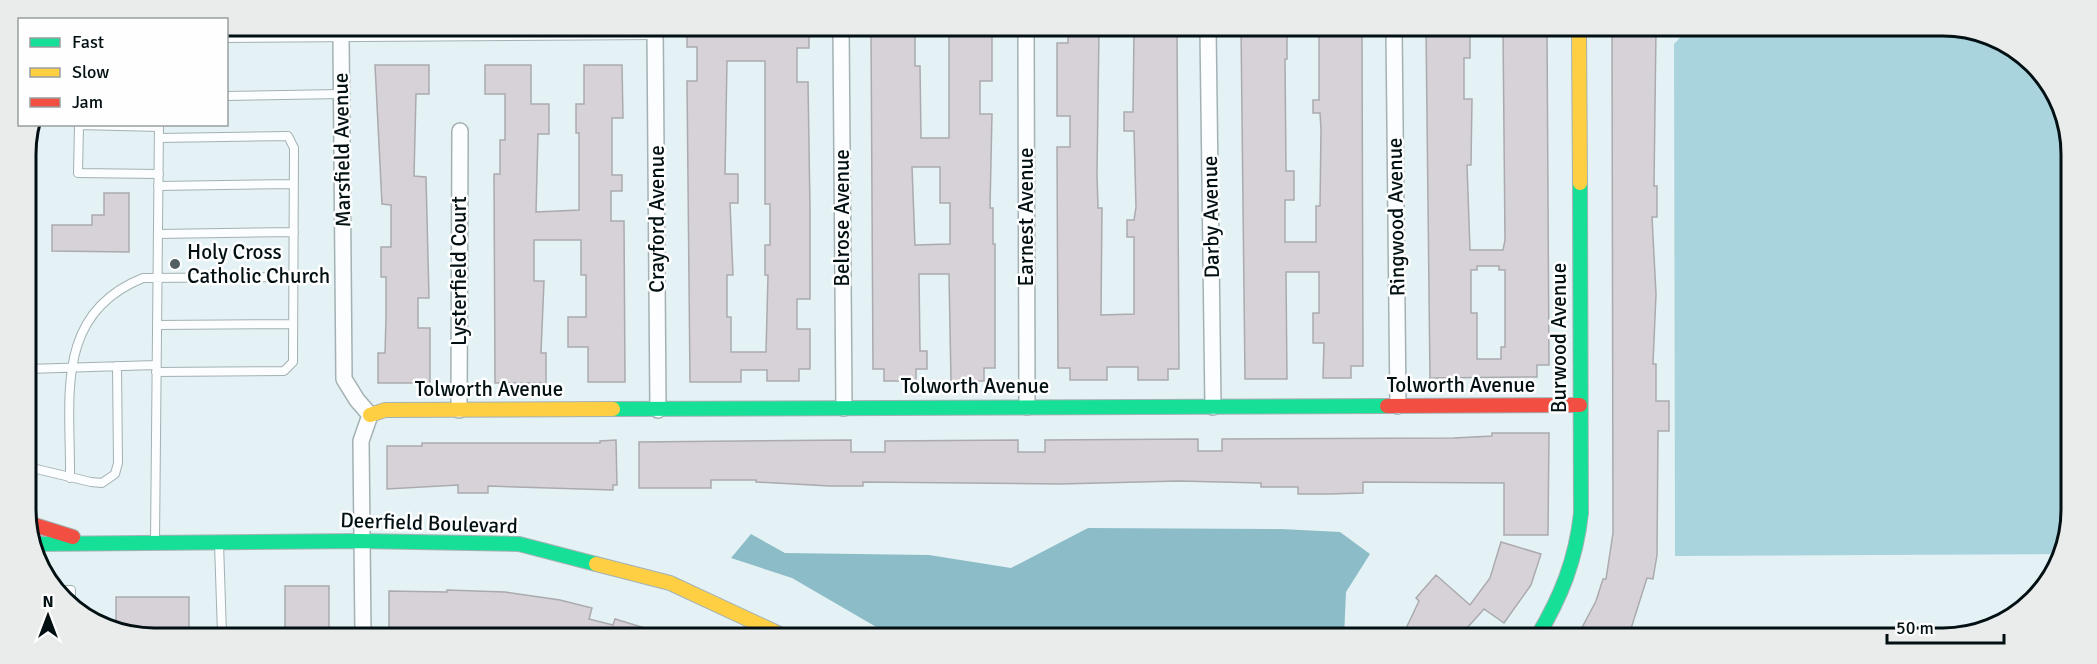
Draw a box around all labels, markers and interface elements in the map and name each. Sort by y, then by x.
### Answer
legend [18,18,228,126]
text: Fast [72,31,104,53]
text: Slow [72,61,109,83]
street label: Marsfield Avenue [328,72,356,228]
text: Jam [72,91,103,113]
street label: Ringwood Avenue [1382,137,1410,297]
street label: Crayford Avenue [644,145,670,293]
street label: Earnest Avenue [1013,148,1039,286]
street label: Belrose Avenue [829,149,855,287]
street label: Darby Avenue [1197,155,1225,279]
street label: Lysterfield Court [446,196,472,346]
place label: Holy Cross Catholic Church [187,239,330,289]
marker: Holy Cross Catholic Church [168,257,182,271]
street label: Burwood Avenue [1546,263,1572,413]
street label: Tolworth Avenue [1387,372,1535,398]
street label: Tolworth Avenue [901,373,1049,399]
street label: Tolworth Avenue [415,376,563,402]
street label: Deerfield Boulevard [340,507,518,539]
north arrow [18,586,78,646]
text: N [42,592,54,612]
scale bar [1887,607,2004,645]
text: 50 m [1896,617,1934,639]

